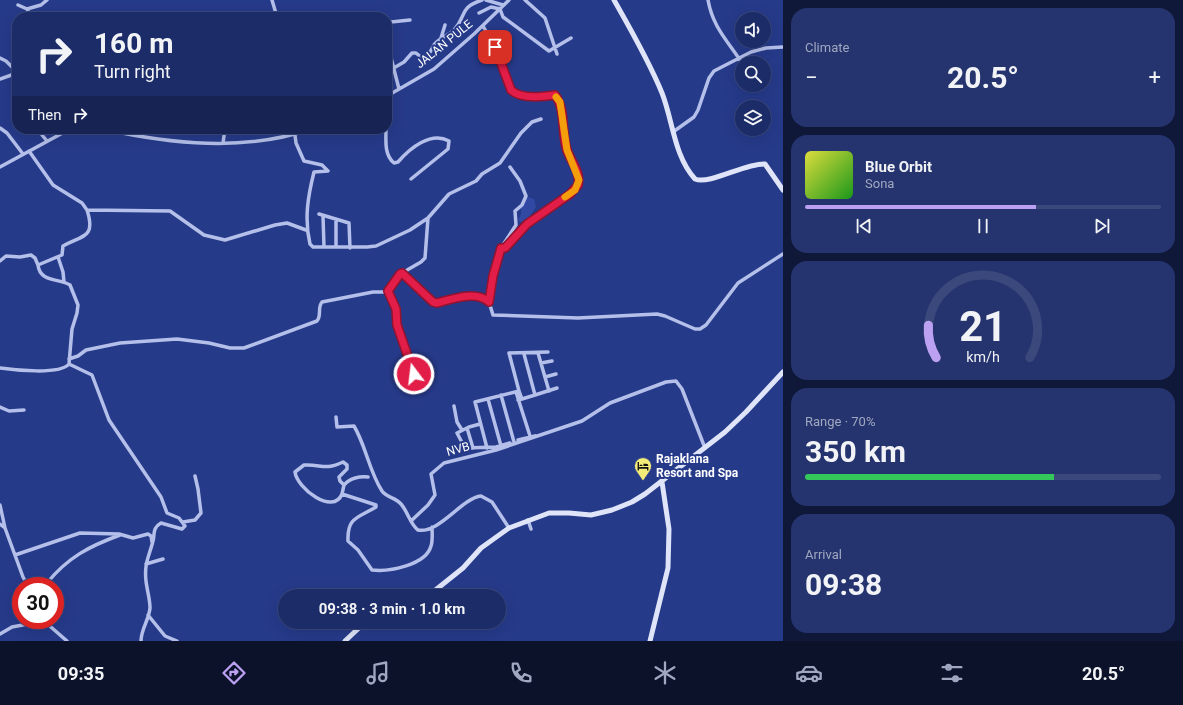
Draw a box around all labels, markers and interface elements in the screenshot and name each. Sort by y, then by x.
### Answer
map controls [735,12,771,136]
button: sound [735,12,771,48]
street label: JALAN PULE [413,17,475,71]
text: 160 m [94,27,173,60]
icon: right [28,28,80,80]
pin [478,30,512,64]
icon: arrive [484,36,506,58]
text: Climate [805,40,849,55]
button: search [735,56,771,92]
text: 20.5° [947,60,1019,95]
text: Turn right [94,61,171,82]
text: − [805,65,818,90]
text: + [1149,65,1161,90]
button: layers [735,100,771,136]
icon: right [69,104,91,126]
text: Then [28,106,61,124]
text: Blue Orbit [865,158,932,176]
text: Sona [865,176,894,191]
icon: previous [853,215,875,237]
icon: pause [972,215,994,237]
icon: next [1091,215,1113,237]
text: 21 [959,302,1007,351]
text: km/h [966,349,1000,365]
position arrow [393,353,435,395]
text: Range · 70% [805,414,875,429]
text: 350 km [805,434,906,469]
street label: NVB [445,439,471,459]
place label: Rajaklana Resort and Spa [656,452,739,480]
hotel icon: Rajaklana Resort and Spa [633,456,653,481]
text: Arrival [805,547,842,562]
text: 09:38 [805,567,882,602]
speed limit sign: 30 [12,577,64,629]
text: 09:38 · 3 min · 1.0 km [319,600,465,618]
icon: directions [220,659,248,687]
icon: music [364,659,392,687]
icon: phone [507,659,535,687]
icon: climate [651,659,679,687]
icon: car [795,659,823,687]
icon: filters [938,659,966,687]
text: 09:35 [58,663,104,684]
text: 20.5° [1082,663,1125,684]

